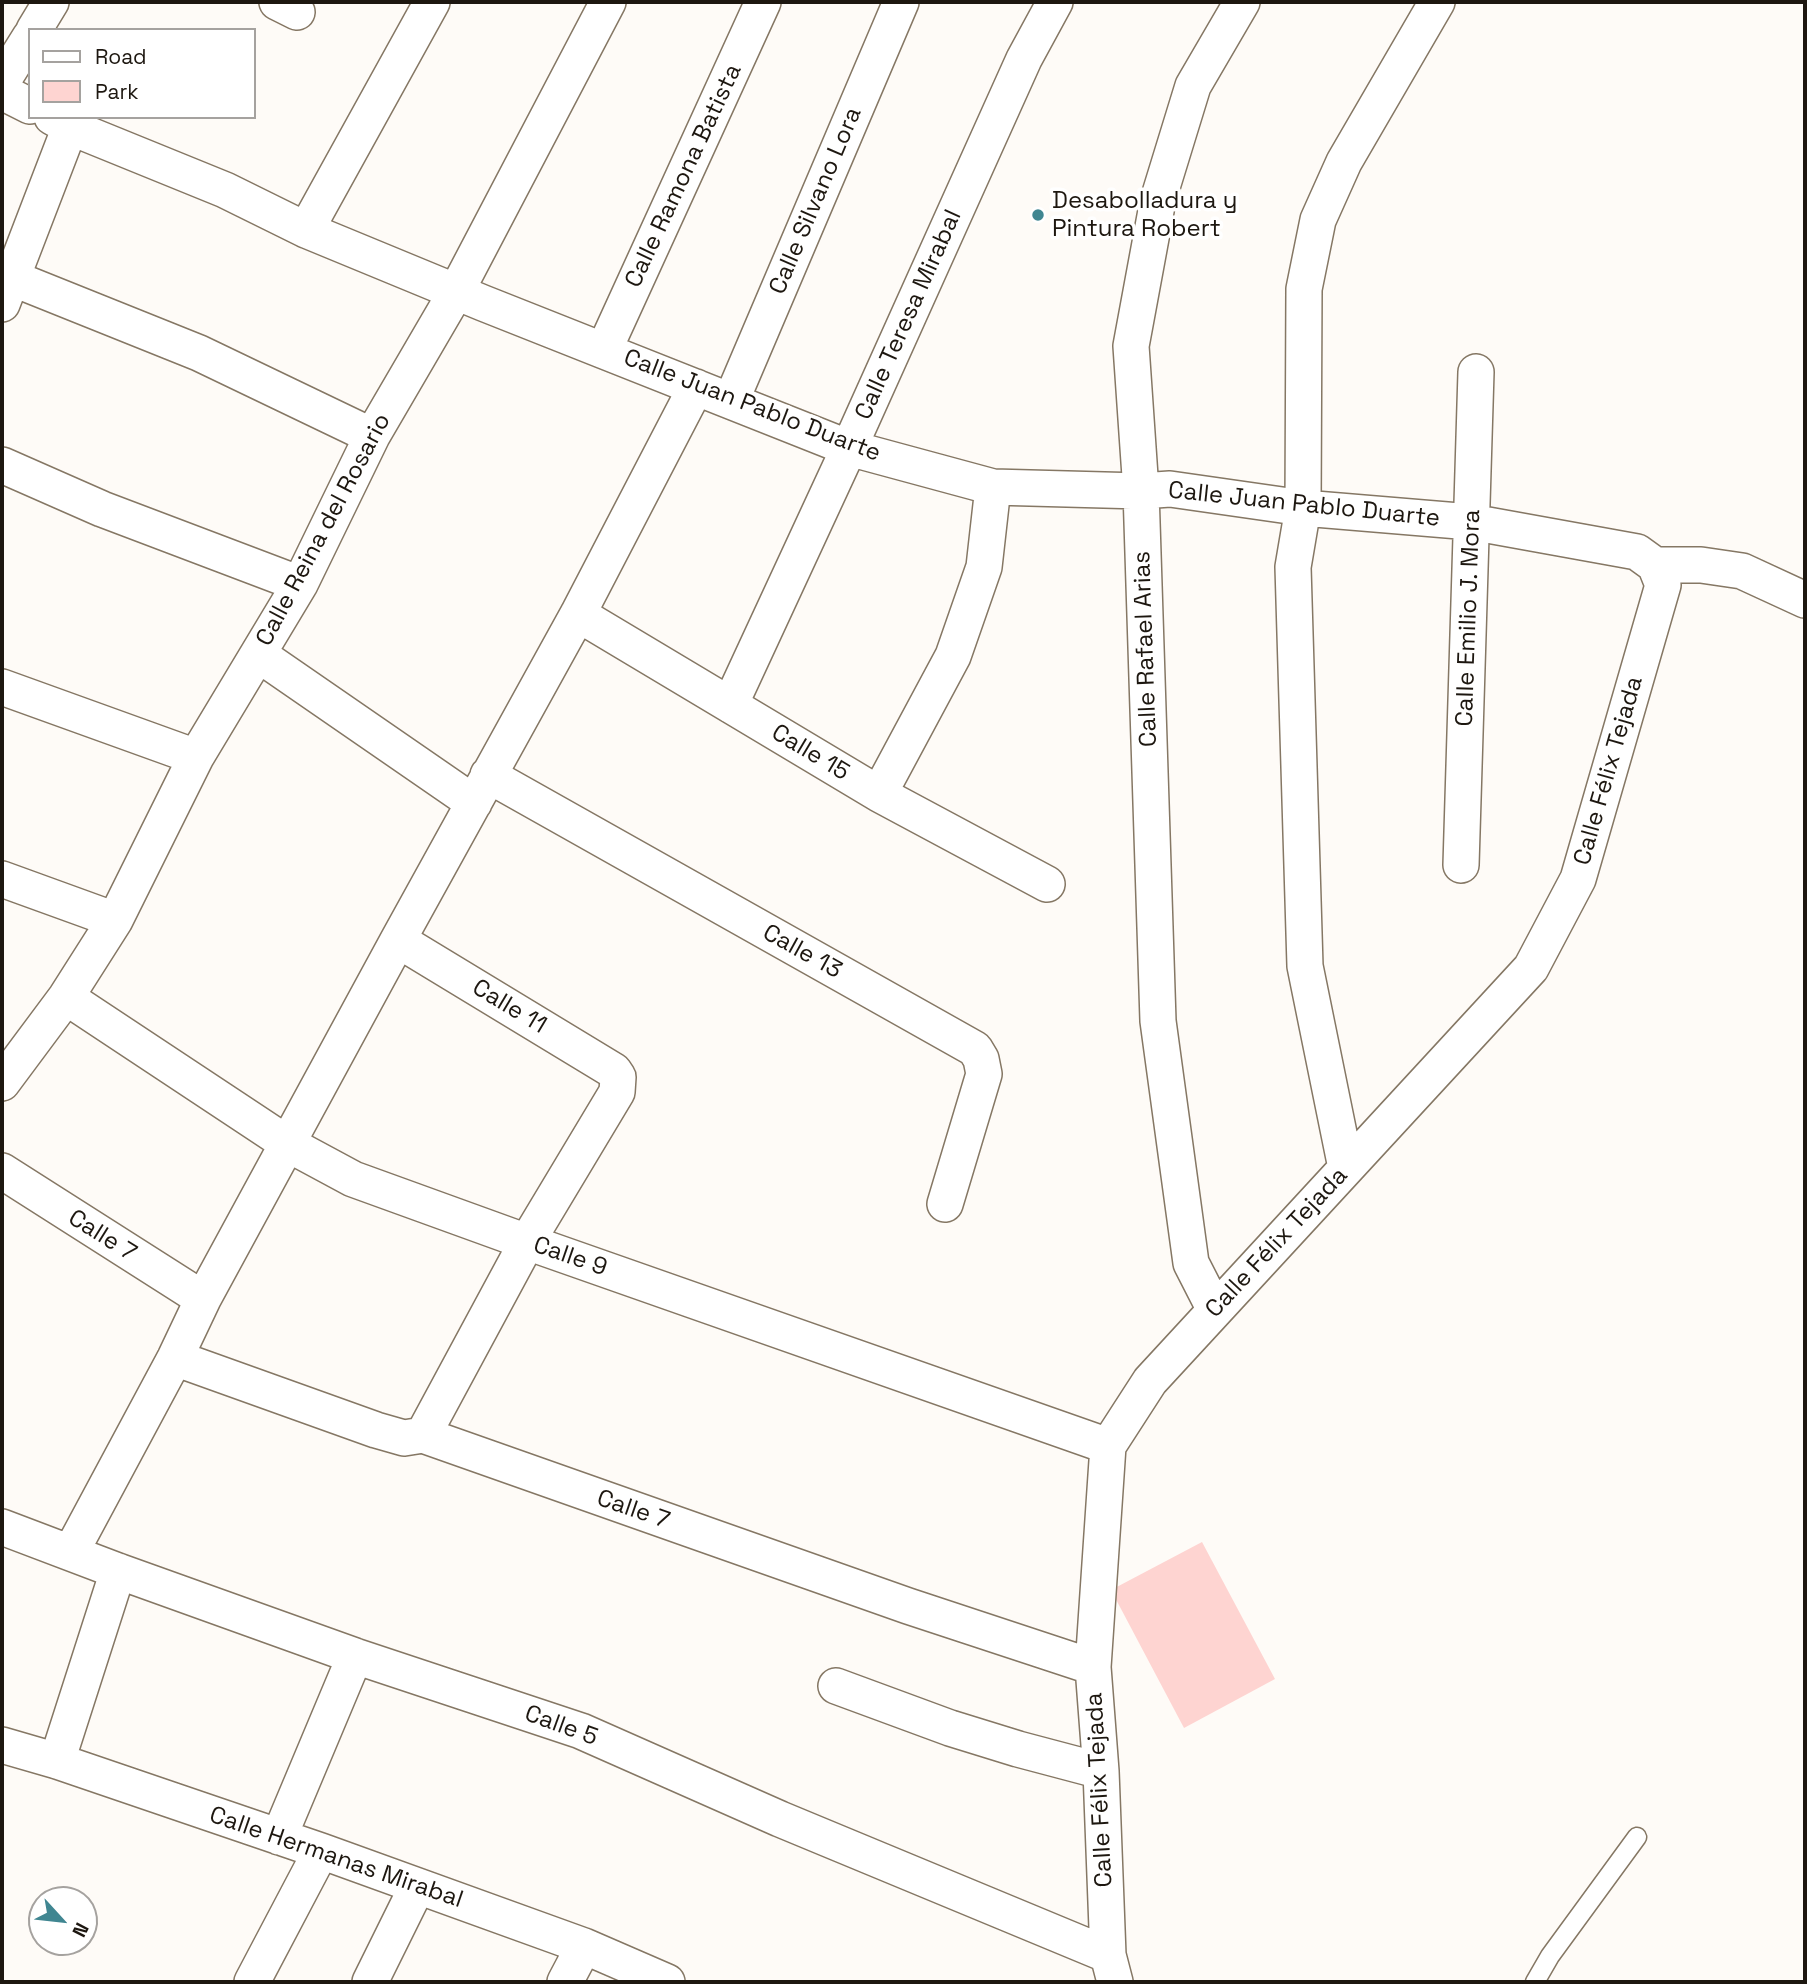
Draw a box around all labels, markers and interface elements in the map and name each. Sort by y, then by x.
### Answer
legend [28,28,256,119]
text: Road [95,43,147,70]
street label: Calle Ramona Batista [620,60,748,292]
text: Park [95,78,139,105]
street label: Calle Silvano Lora [764,103,868,299]
place label: Desabolladura y Pintura Robert [1052,187,1237,243]
street label: Calle Teresa Mirabal [850,206,968,424]
marker: Desabolladura y Pintura Robert [1030,207,1046,223]
street label: Calle Juan Pablo Duarte [619,344,885,468]
street label: Calle Reina del Rosario [250,409,398,651]
street label: Calle Juan Pablo Duarte [1167,476,1441,534]
street label: Calle Emilio J. Mora [1451,509,1487,727]
street label: Calle Rafael Arias [1128,551,1164,747]
street label: Calle Félix Tejada [1568,673,1650,869]
street label: Calle 15 [766,719,854,787]
street label: Calle 13 [757,919,847,985]
street label: Calle 11 [467,974,551,1040]
street label: Calle Félix Tejada [1200,1162,1354,1324]
street label: Calle 7 [63,1204,141,1268]
street label: Calle 9 [529,1231,611,1283]
street label: Calle 7 [593,1484,673,1536]
street label: Calle Félix Tejada [1081,1692,1119,1888]
street label: Calle 5 [520,1700,602,1752]
street label: Calle Hermanas Mirabal [205,1801,467,1915]
north arrow [28,1886,98,1956]
text: N [66,1918,94,1941]

